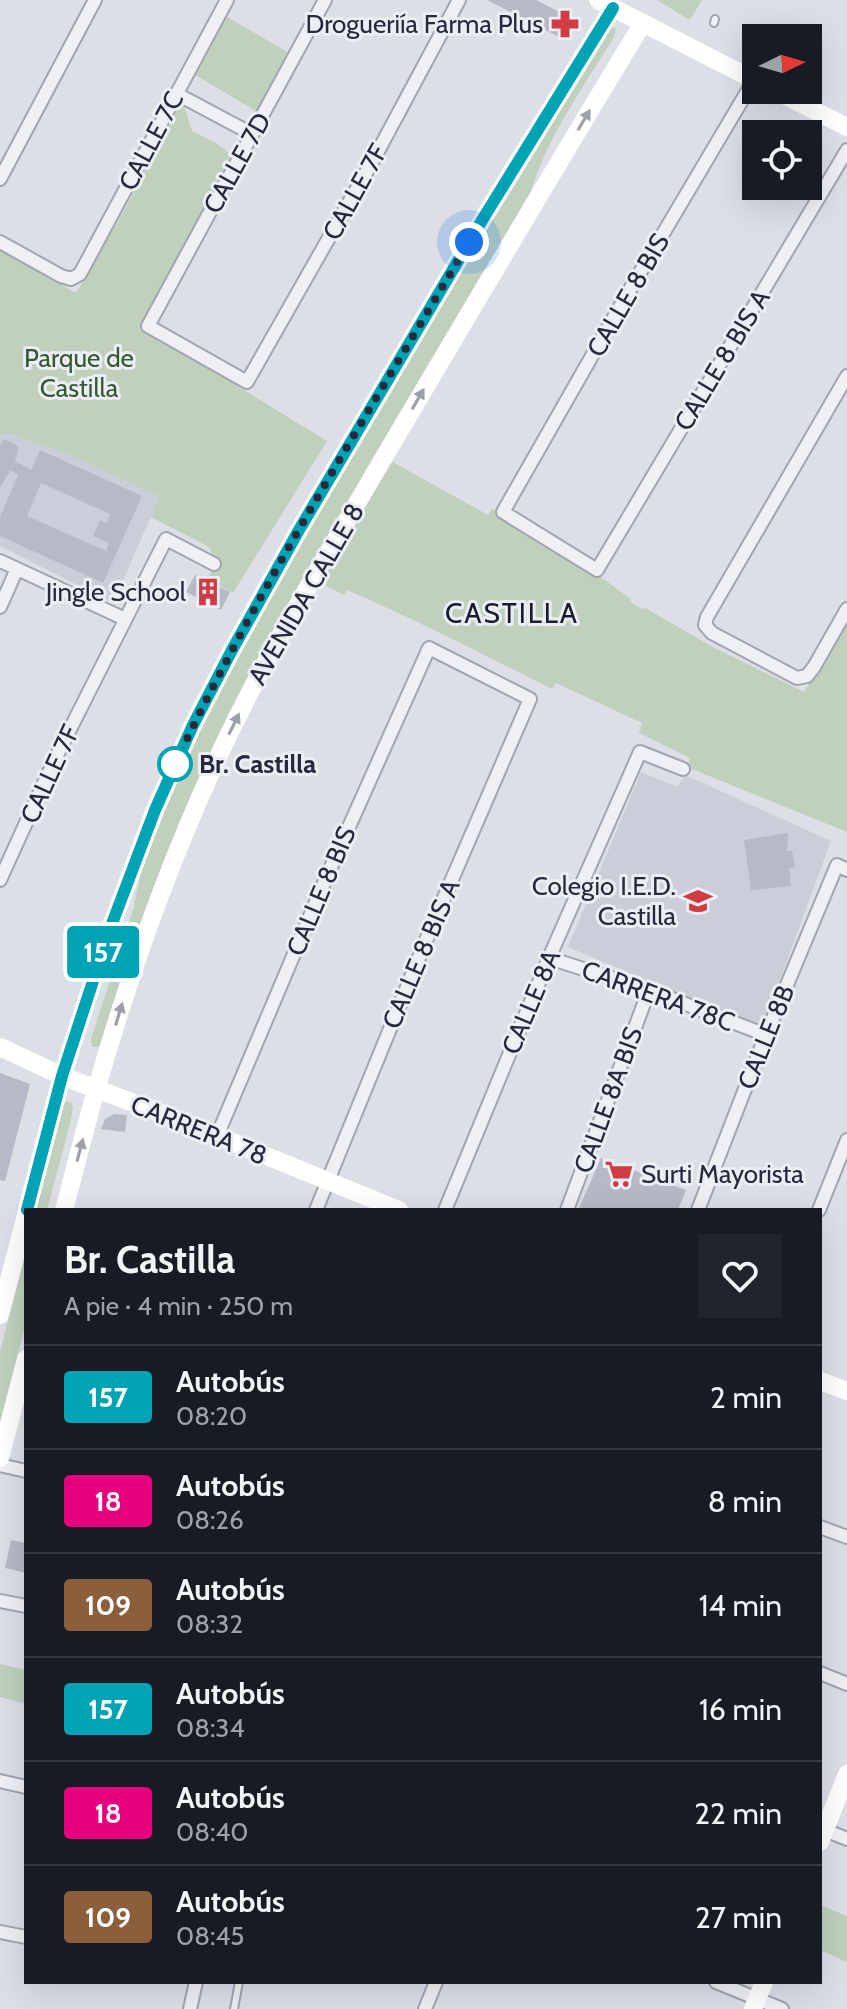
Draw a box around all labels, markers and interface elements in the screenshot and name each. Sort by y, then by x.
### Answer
place label: Drogueriía Farma Plus [305,8,543,40]
pharmacy icon: Drogueriía Farma Plus [550,9,580,39]
north arrow [742,24,822,104]
map controls [742,24,822,200]
street label: CALLE 7C [112,86,190,196]
street label: CALLE 7D [196,107,278,219]
one-way arrow [577,110,592,131]
button: locate [742,120,822,200]
street label: CALLE 7F [316,138,395,246]
your location [449,222,489,262]
street label: CALLE 8 BIS [580,228,676,362]
street label: CALLE 8 BIS A [667,284,777,436]
park label: Parque de Castilla [24,342,134,404]
one-way arrow [411,388,425,410]
street label: AVENIDA CALLE 8 [241,497,371,691]
place label: Jingle School [45,576,186,608]
building icon: Jingle School [193,577,223,607]
district label: CASTILLA [445,596,579,630]
one-way arrow [227,712,241,736]
street label: CALLE 7F [13,719,87,828]
marker: Br. Castilla [158,747,192,781]
place label: Br. Castilla [199,748,316,780]
street label: CALLE 8 BIS [279,822,363,960]
place label: Colegio I.E.D. Castilla [532,870,677,932]
street label: CALLE 8 BIS A [375,874,467,1034]
school or university icon: Colegio I.E.D. Castilla [683,886,713,916]
line badge: 157 [57,926,149,978]
text: 157 [83,935,123,969]
street label: CALLE 8A [495,945,567,1059]
street label: CARRERA 78C [577,954,739,1038]
street label: CALLE 8B [731,980,801,1094]
one-way arrow [113,1002,126,1026]
street label: CALLE 8A BIS [567,1023,649,1177]
street label: CARRERA 78 [126,1088,272,1172]
one-way arrow [75,1137,87,1162]
place label: Surti Mayorista [641,1158,804,1190]
supermarket icon: Surti Mayorista [604,1159,634,1189]
button: heart [698,1234,782,1318]
text: Br. Castilla [64,1236,235,1283]
text: A pie · 4 min · 250 m [64,1290,293,1322]
text: Autobús [176,1363,285,1400]
text: 2 min [710,1379,782,1416]
text: 157 [88,1380,128,1414]
text: 08:20 [176,1400,247,1432]
text: Autobús [176,1467,285,1504]
text: 8 min [708,1483,782,1520]
text: 18 [94,1484,122,1518]
text: 08:26 [176,1504,244,1536]
text: Autobús [176,1571,285,1608]
text: 14 min [699,1587,782,1624]
text: 109 [85,1588,131,1622]
text: 08:32 [176,1608,243,1640]
text: Autobús [176,1675,285,1712]
text: 16 min [699,1691,782,1728]
text: 157 [88,1692,128,1726]
text: 08:34 [176,1712,244,1744]
text: Autobús [176,1779,285,1816]
text: 22 min [694,1795,782,1832]
text: 18 [94,1796,122,1830]
text: 08:40 [176,1816,249,1848]
text: Autobús [176,1883,285,1920]
text: 27 min [695,1899,782,1936]
text: 109 [85,1900,131,1934]
text: 08:45 [176,1920,244,1952]

